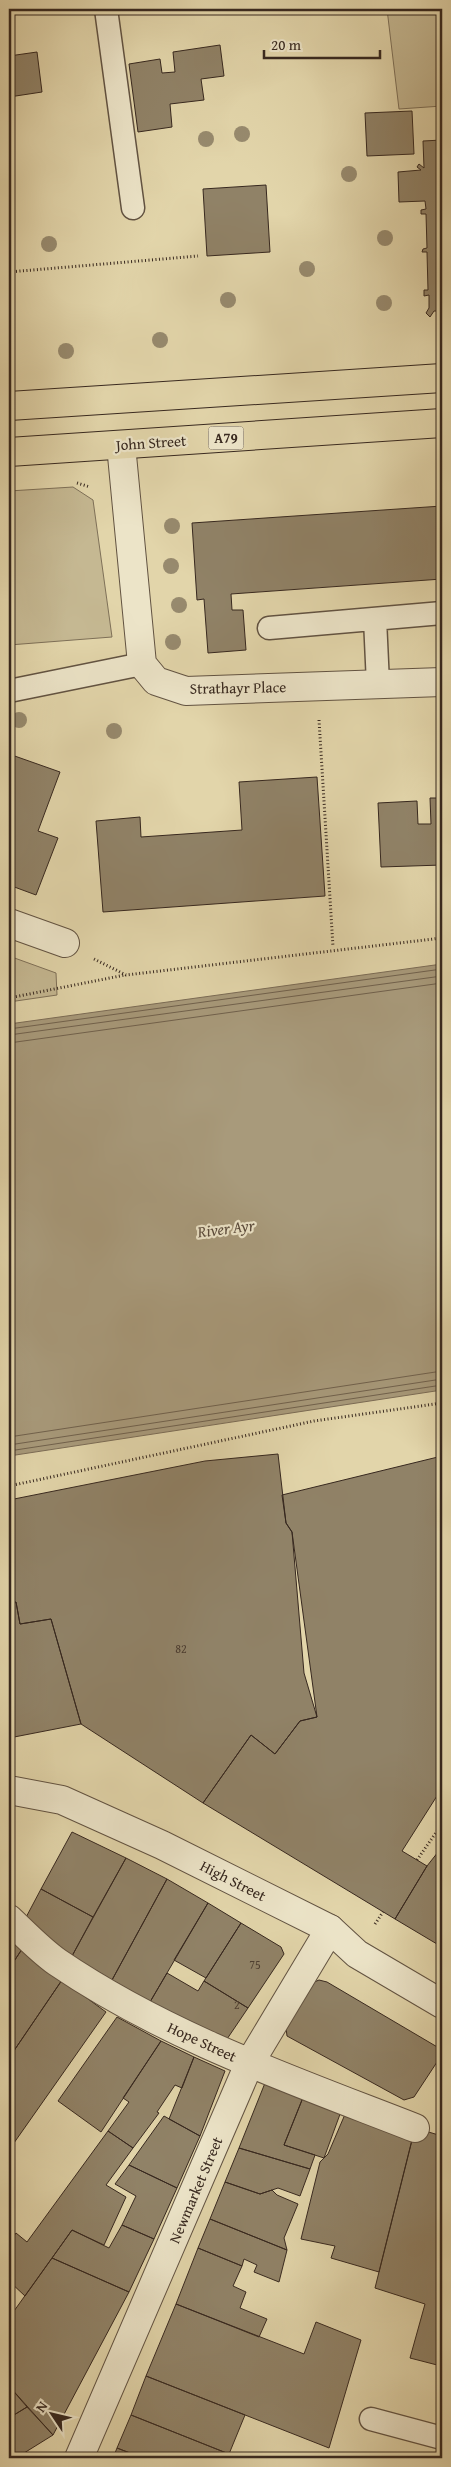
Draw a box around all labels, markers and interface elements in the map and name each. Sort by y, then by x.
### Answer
scale bar [264,28,380,60]
text: 20 m [271,34,302,55]
road number: A79 [208,426,244,449]
street label: John Street [113,430,188,456]
street label: Strathayr Place [190,676,286,699]
water label: River Ayr [195,1212,257,1244]
house number: 82 [175,1640,187,1657]
street label: High Street [197,1855,270,1906]
house number: 75 [249,1956,261,1973]
house number: 2 [234,1996,240,2013]
street label: Hope Street [164,2016,241,2067]
street label: Newmarket Street [164,2133,228,2246]
north arrow [28,2390,78,2440]
text: N [30,2396,53,2416]

